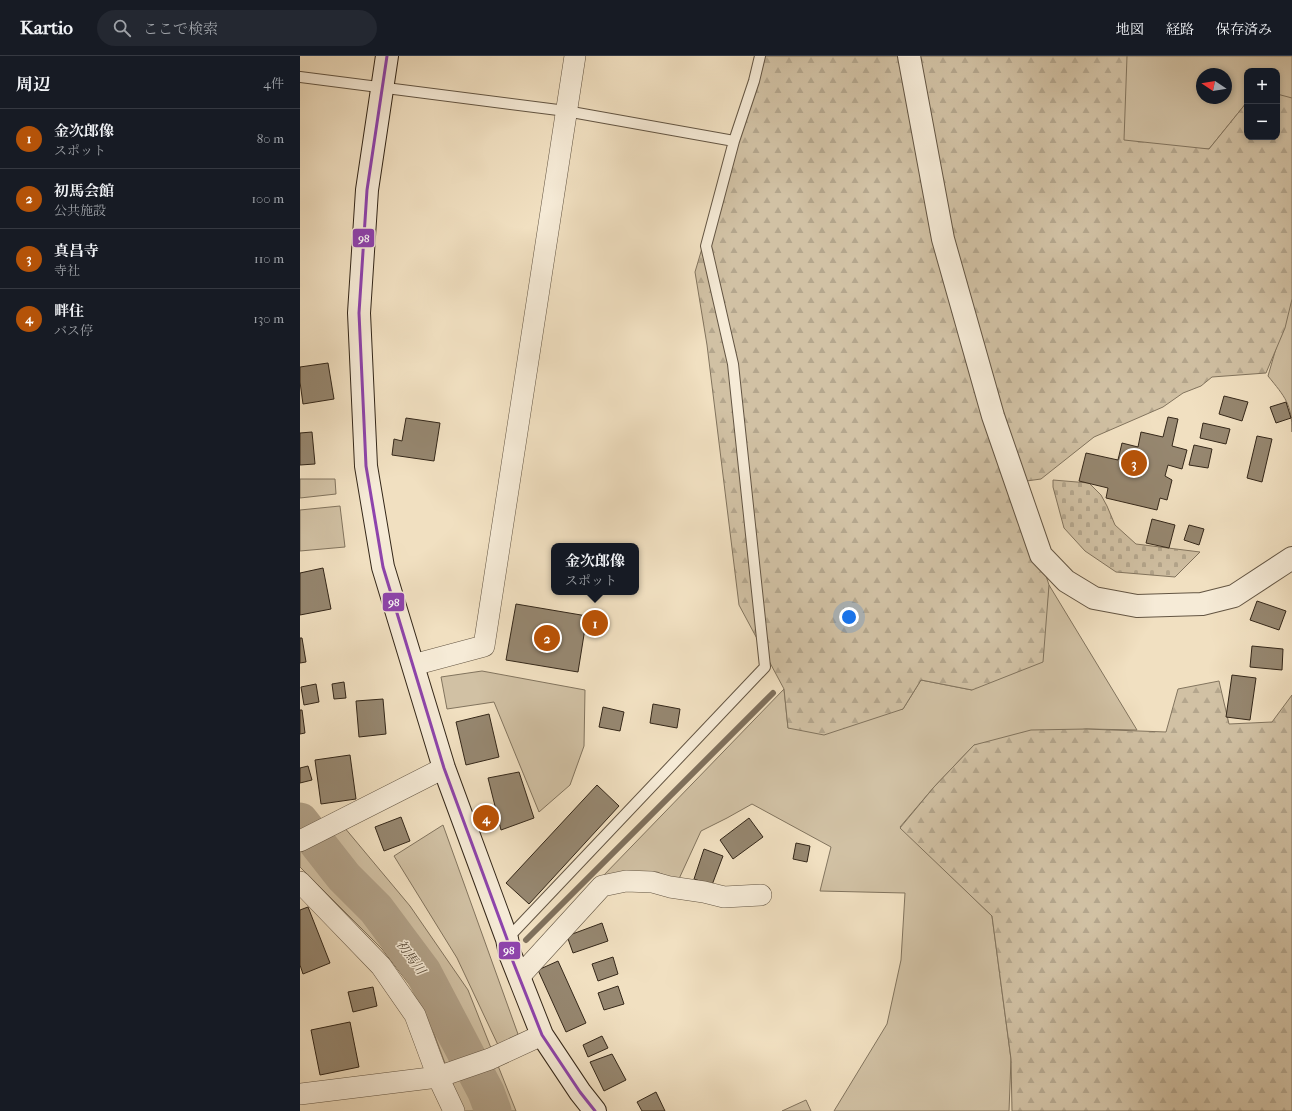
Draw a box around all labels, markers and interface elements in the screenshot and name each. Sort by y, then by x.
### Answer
search box [97,10,377,46]
text: Kartio [20,17,73,39]
icon: search [111,17,133,39]
text: ここで検索 [143,20,218,38]
text: 地図 [1116,21,1144,38]
text: 経路 [1166,21,1194,38]
text: 保存済み [1216,21,1272,38]
north arrow [1196,68,1232,104]
map controls [1244,68,1280,140]
button: + [1244,68,1280,104]
text: 周辺 [16,74,50,94]
text: 4件 [263,76,284,91]
button: − [1244,104,1280,140]
text: 金次郎像 [54,122,114,140]
text: 1 [27,131,31,146]
text: 80 m [257,131,284,146]
text: スポット [54,143,106,158]
text: 初馬会館 [54,182,114,200]
text: 2 [26,191,32,206]
text: 100 m [251,191,284,206]
text: 公共施設 [54,203,106,218]
line badge: 98 [352,228,375,248]
text: 98 [357,232,370,245]
text: 真昌寺 [54,242,99,260]
text: 3 [26,251,32,266]
text: 110 m [254,251,284,266]
text: 寺社 [54,263,80,278]
text: 畔住 [54,302,84,320]
text: 4 [25,311,33,326]
text: 130 m [253,311,284,326]
text: バス停 [54,323,93,338]
pin: 3 [1121,448,1147,478]
popup [551,543,639,595]
text: 金次郎像 [565,552,625,570]
text: スポット [565,573,617,588]
line badge: 98 [382,592,405,612]
text: 98 [387,596,400,609]
your location [839,607,859,627]
pin: 1 [582,608,608,638]
pin: 2 [534,623,560,653]
pin: 4 [473,803,499,833]
water label: 初馬川 [393,937,430,979]
line badge: 98 [498,941,521,960]
text: 98 [502,944,515,957]

